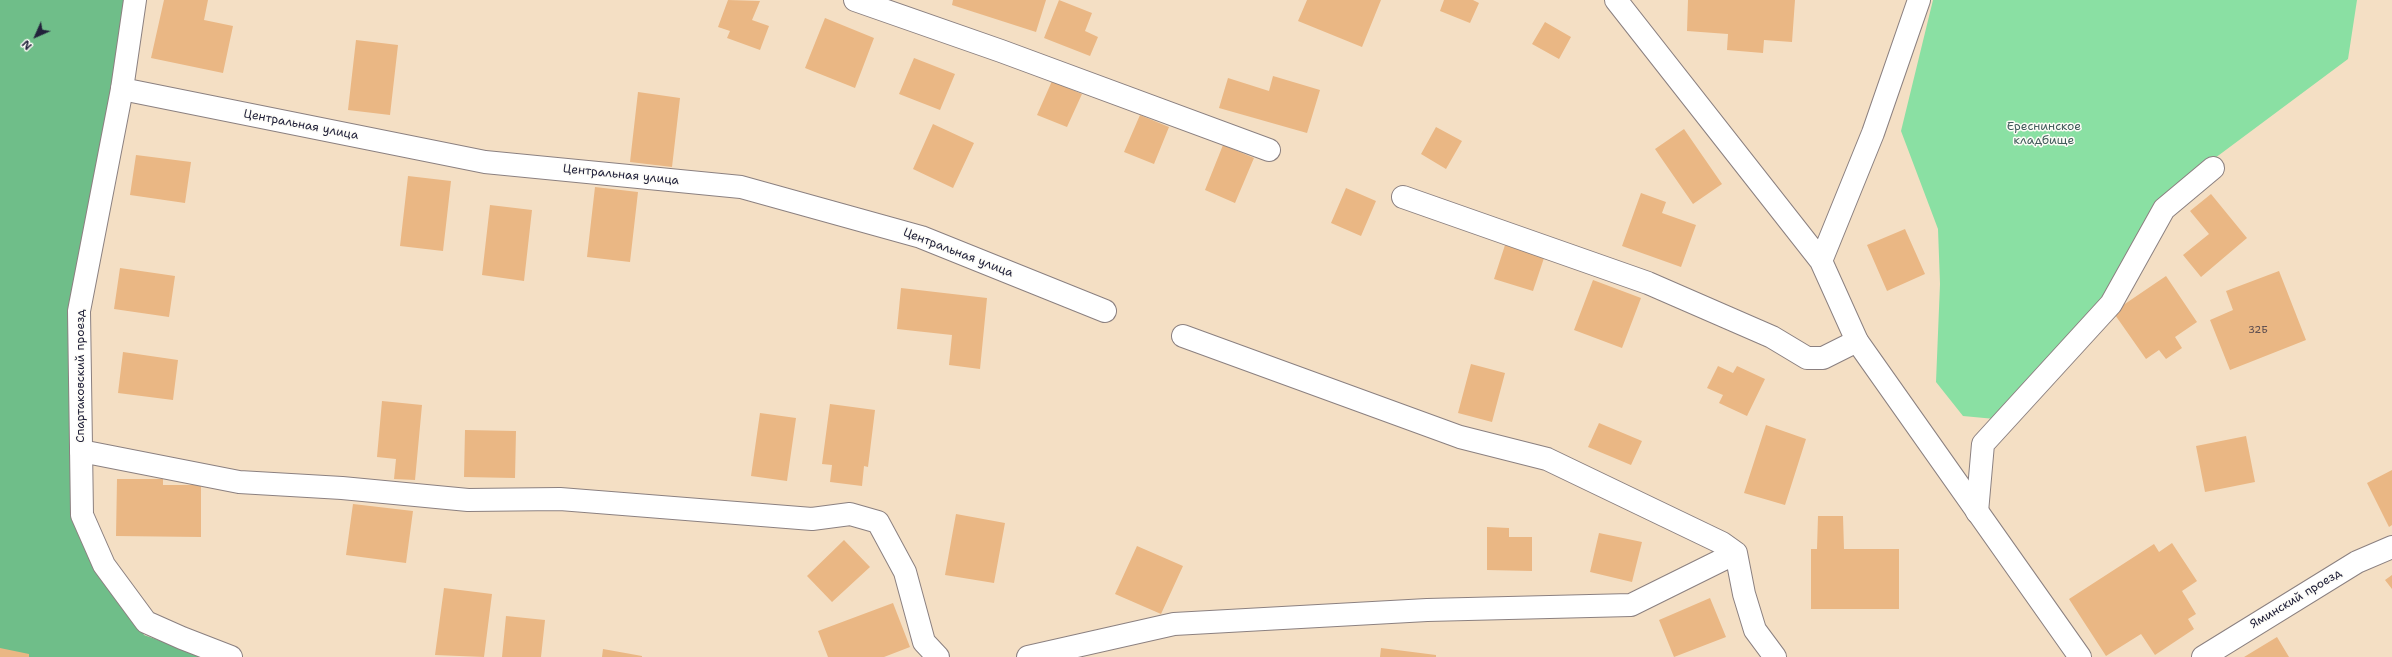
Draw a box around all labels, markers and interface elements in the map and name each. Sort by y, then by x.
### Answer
north arrow [16,16,56,56]
text: N [19,36,36,53]
street label: Центральная улица [242,107,360,143]
park label: Ереснинское кладбище [2007,120,2081,148]
street label: Центральная улица [562,162,680,188]
street label: Центральная улица [901,225,1015,281]
street label: Спартаковский проезд [74,309,88,443]
house number: 32Б [2248,324,2268,336]
street label: Яминский проезд [2248,566,2344,632]

